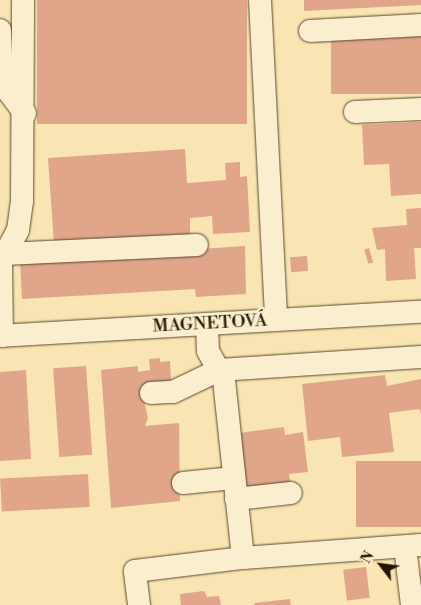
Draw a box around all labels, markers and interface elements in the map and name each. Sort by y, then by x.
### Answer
street label: MAGNETOVÁ [152,310,268,338]
north arrow [356,540,406,590]
text: N [357,548,379,567]

